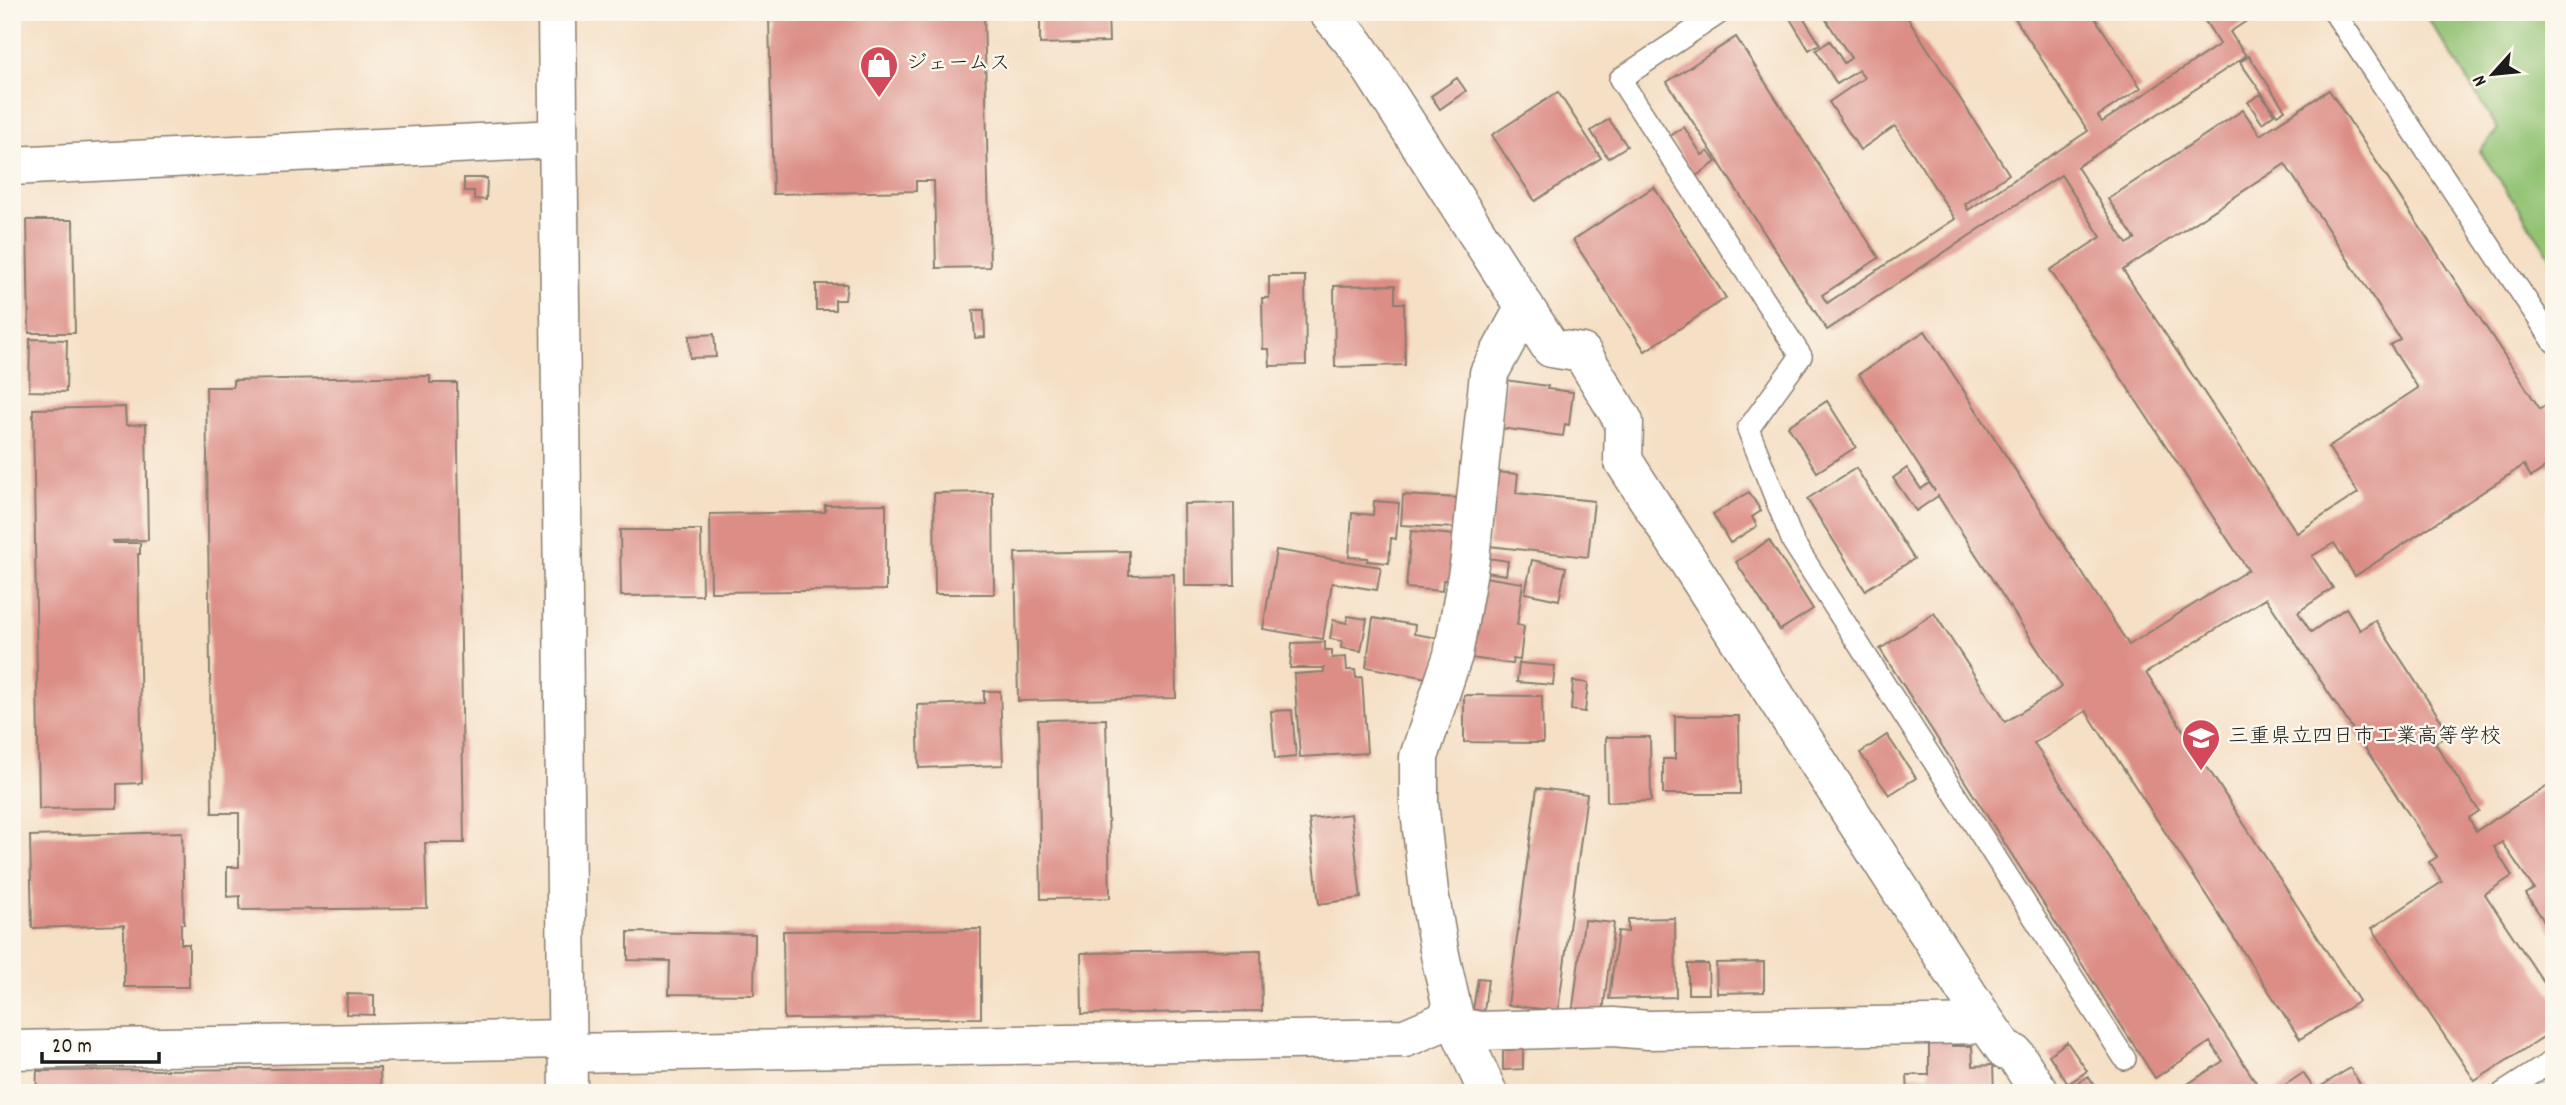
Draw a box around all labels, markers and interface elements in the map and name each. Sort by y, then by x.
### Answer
north arrow [2458,38,2528,108]
shop icon: ジェームス [858,44,900,99]
place label: ジェームス [906,50,1010,80]
text: N [2467,70,2495,90]
school or university icon: 三重県立四日市工業高等学校 [2180,717,2222,772]
place label: 三重県立四日市工業高等学校 [2228,723,2501,753]
scale bar [42,1021,159,1065]
text: 20 m [52,1033,92,1063]

